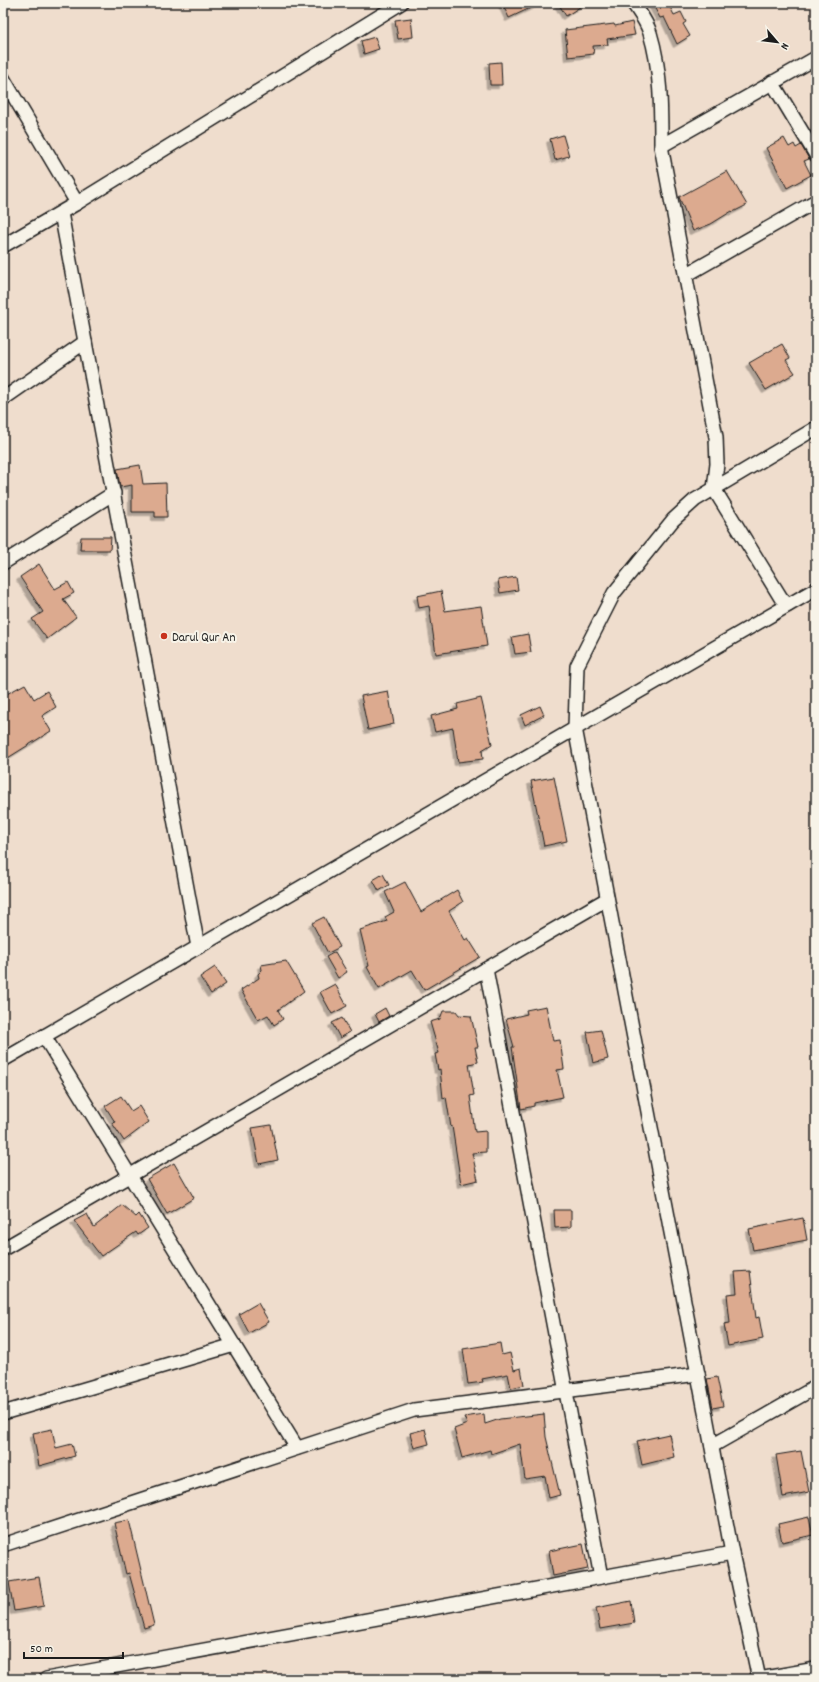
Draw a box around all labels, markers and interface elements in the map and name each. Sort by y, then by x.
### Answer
north arrow [757,22,797,62]
text: N [775,40,792,52]
place label: Darul Qur An [172,629,235,648]
marker: Darul Qur An [159,631,169,641]
scale bar [24,1634,123,1660]
text: 50 m [30,1641,53,1658]

